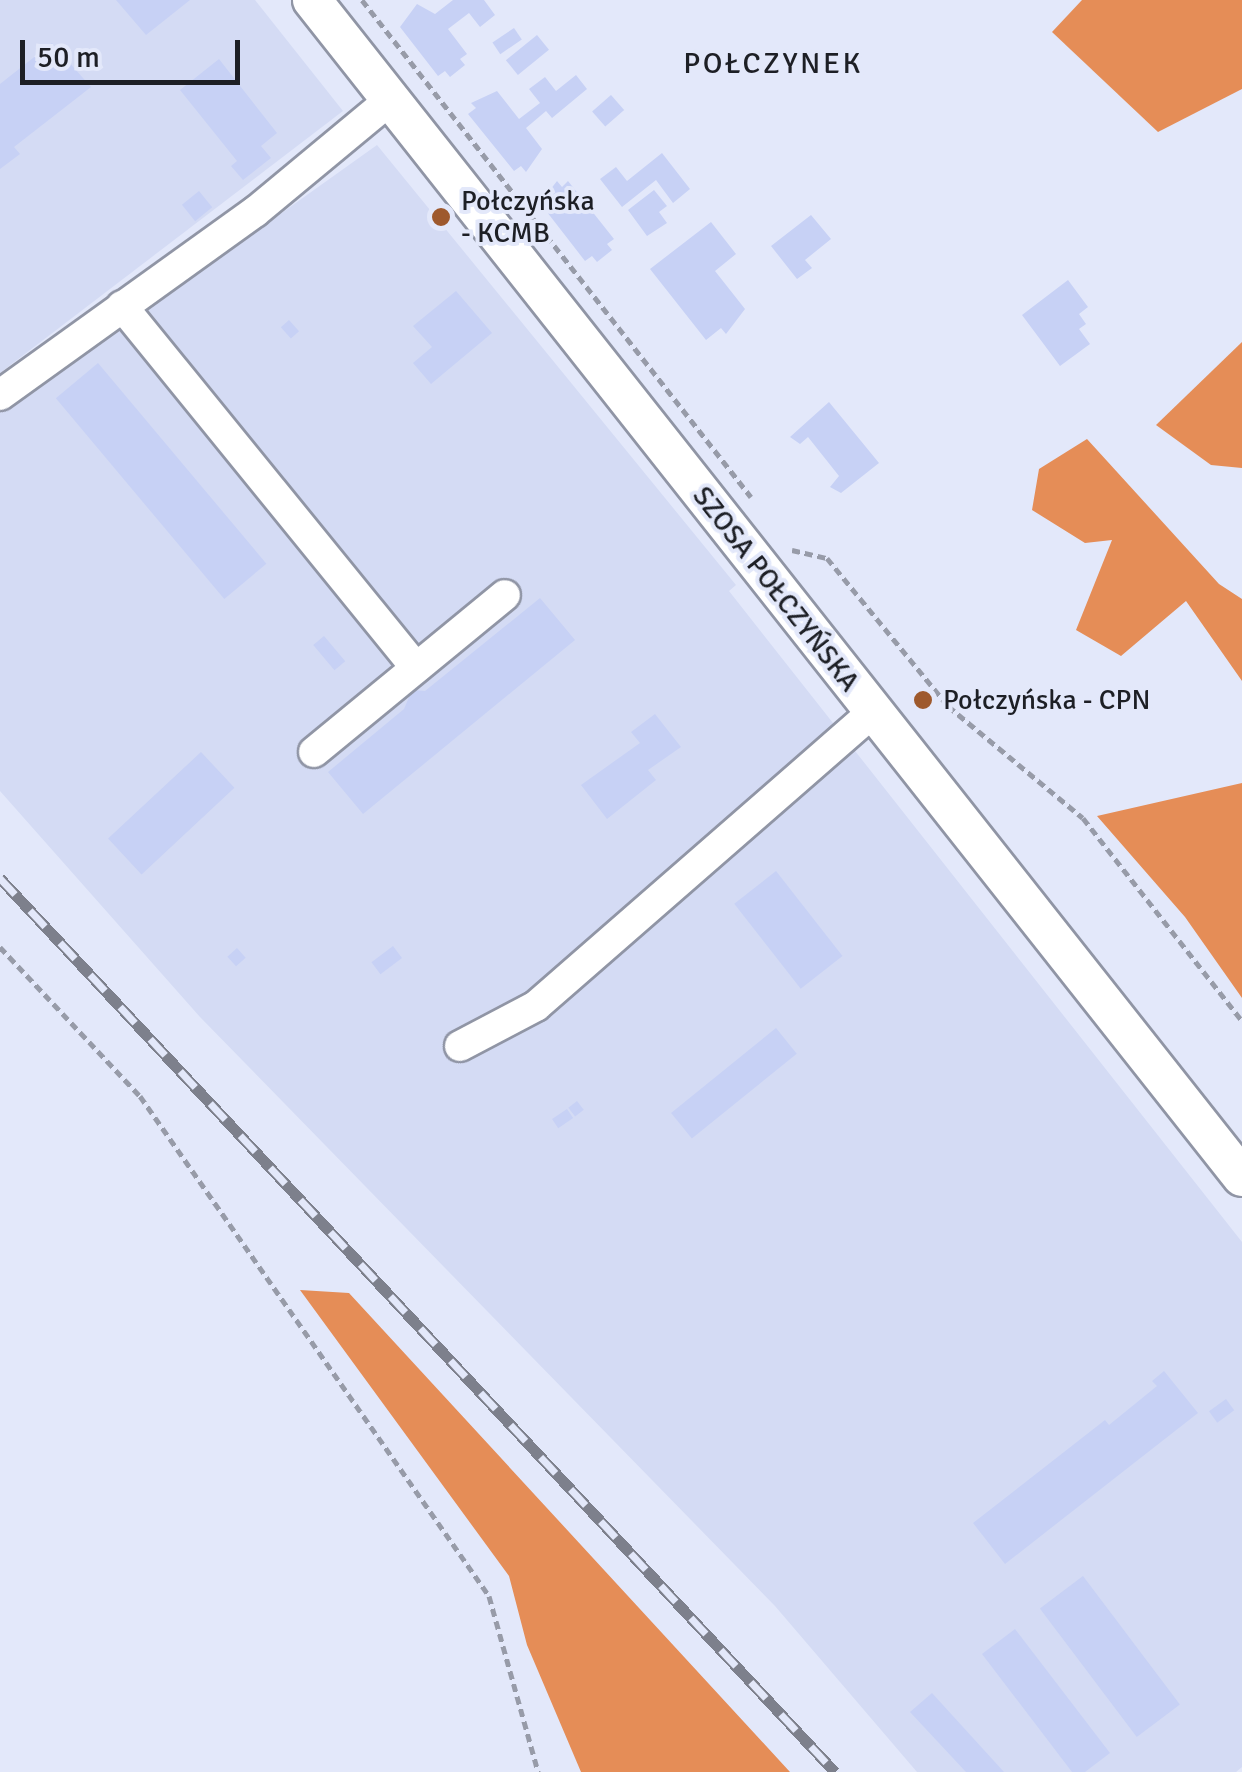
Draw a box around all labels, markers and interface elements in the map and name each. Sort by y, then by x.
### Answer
scale bar [25,20,245,82]
text: 50 m [37,39,100,76]
district label: POŁCZYNEK [683,46,863,82]
place label: Połczyńska - KCMB [461,184,595,250]
marker: Połczyńska - KCMB [430,206,452,228]
street label: SZOSA POŁCZYŃSKA [686,480,866,698]
place label: Połczyńska - CPN [943,683,1151,717]
marker: Połczyńska - CPN [912,689,934,711]

